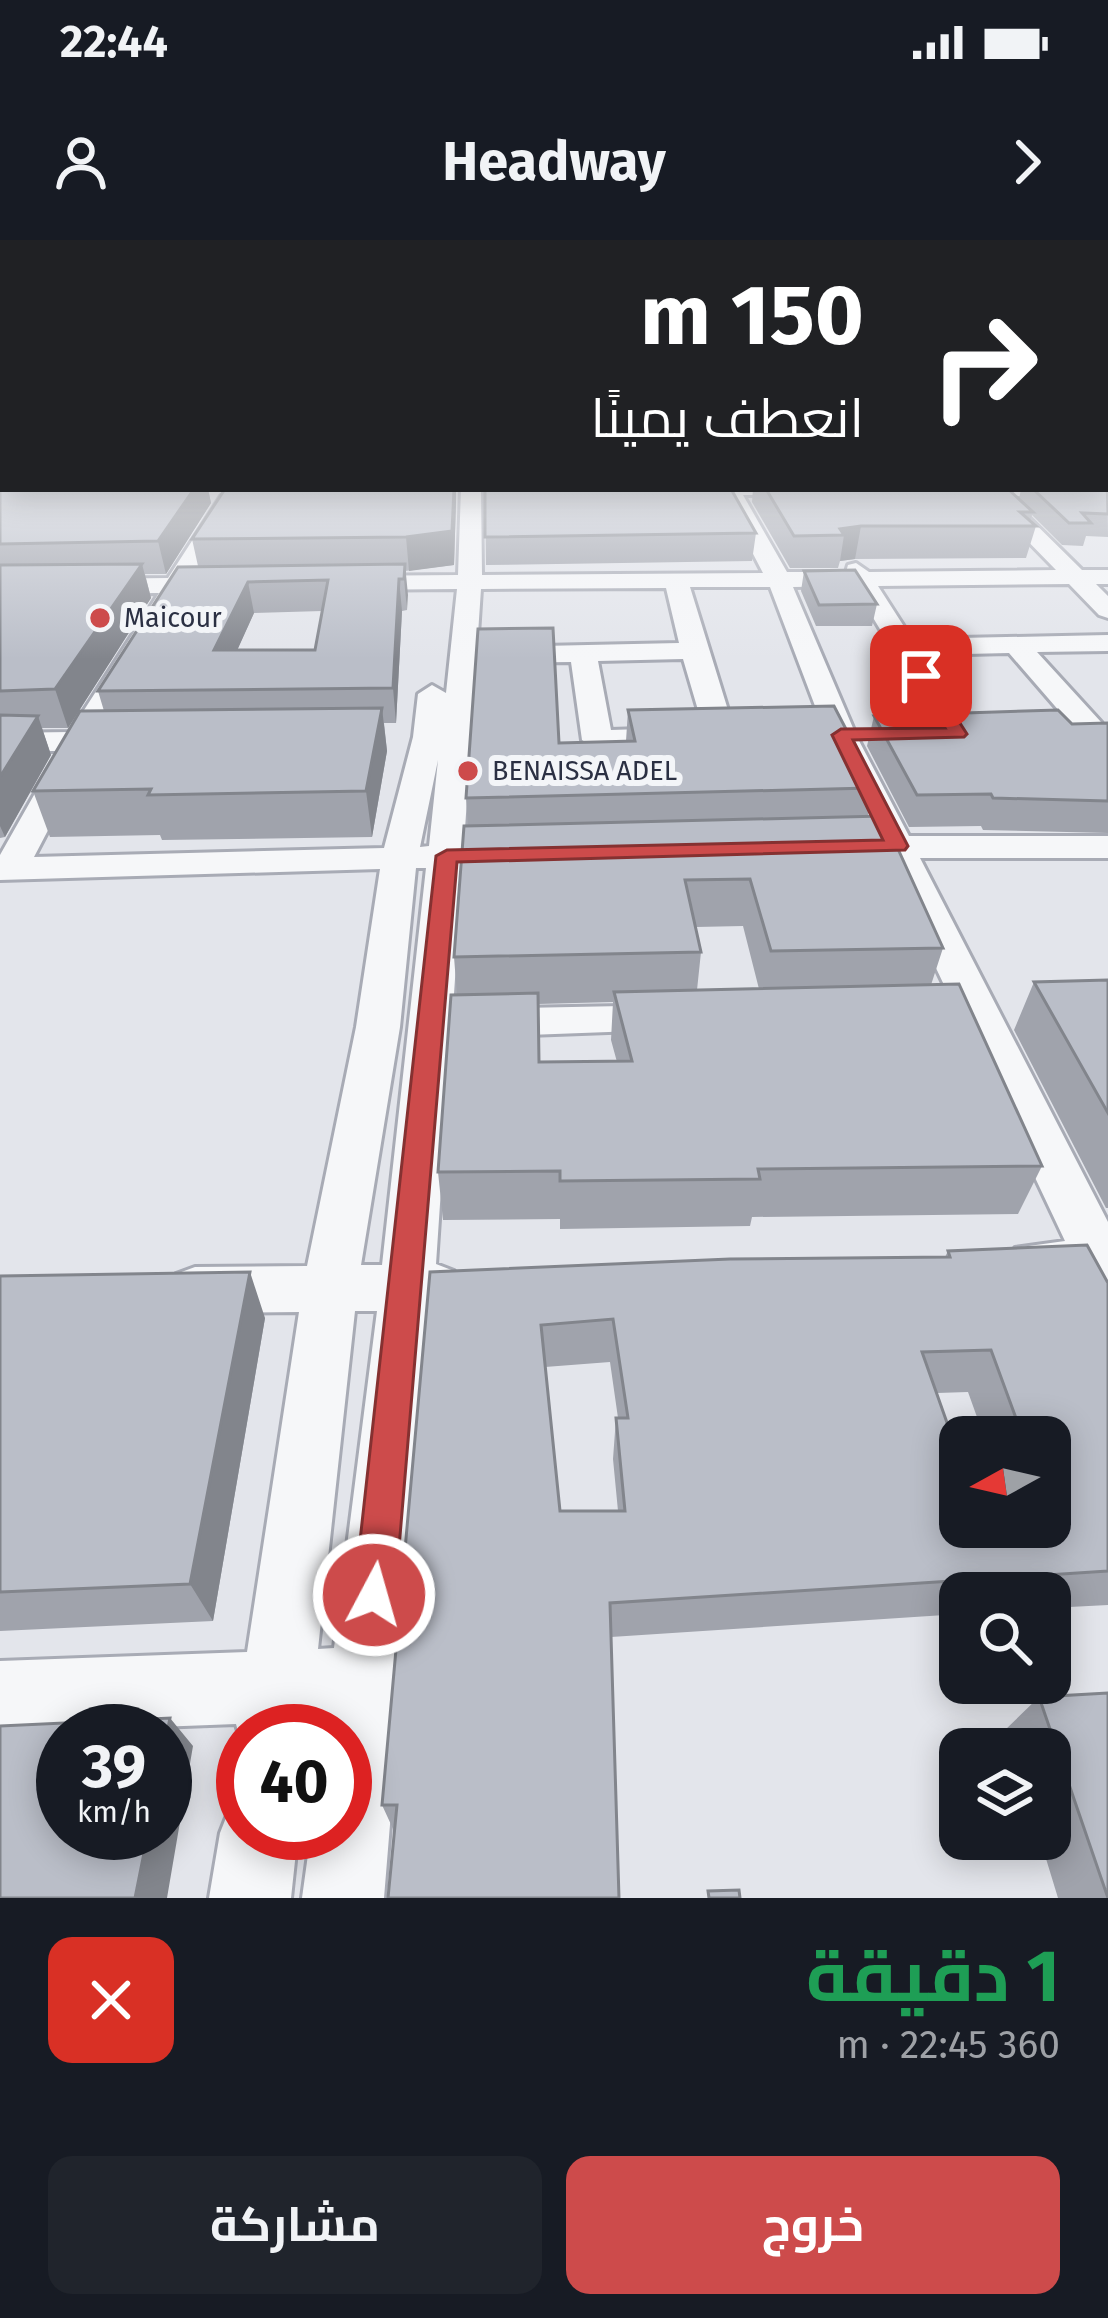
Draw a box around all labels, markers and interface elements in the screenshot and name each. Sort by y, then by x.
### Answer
text: 22:44 [60,15,168,69]
icon: person [48,129,114,195]
icon: forward [994,129,1060,195]
text: Headway [442,130,666,194]
text: 150 m [640,265,864,366]
icon: right [906,288,1062,444]
text: انعطف يمينًا [590,387,864,451]
place label: Maicour [124,602,222,634]
marker: Maicour [87,605,113,631]
pin [870,625,972,727]
icon: arrive [888,643,954,709]
place label: BENAISSA ADEL [492,755,677,787]
marker: BENAISSA ADEL [455,758,481,784]
north arrow [939,1416,1071,1548]
map controls [939,1416,1071,1860]
position arrow [311,1532,437,1658]
button: search [939,1572,1071,1704]
speed limit sign: 40 [216,1704,372,1860]
button: layers [939,1728,1071,1860]
text: 39 [82,1731,146,1803]
text: km/h [77,1794,151,1830]
text: 1 دقيقة [806,1934,1060,2020]
button: close [48,1937,174,2063]
text: 360 m · 22:45 [837,2022,1060,2068]
button: مشاركة [48,2156,542,2294]
button: خروج [566,2156,1060,2294]

